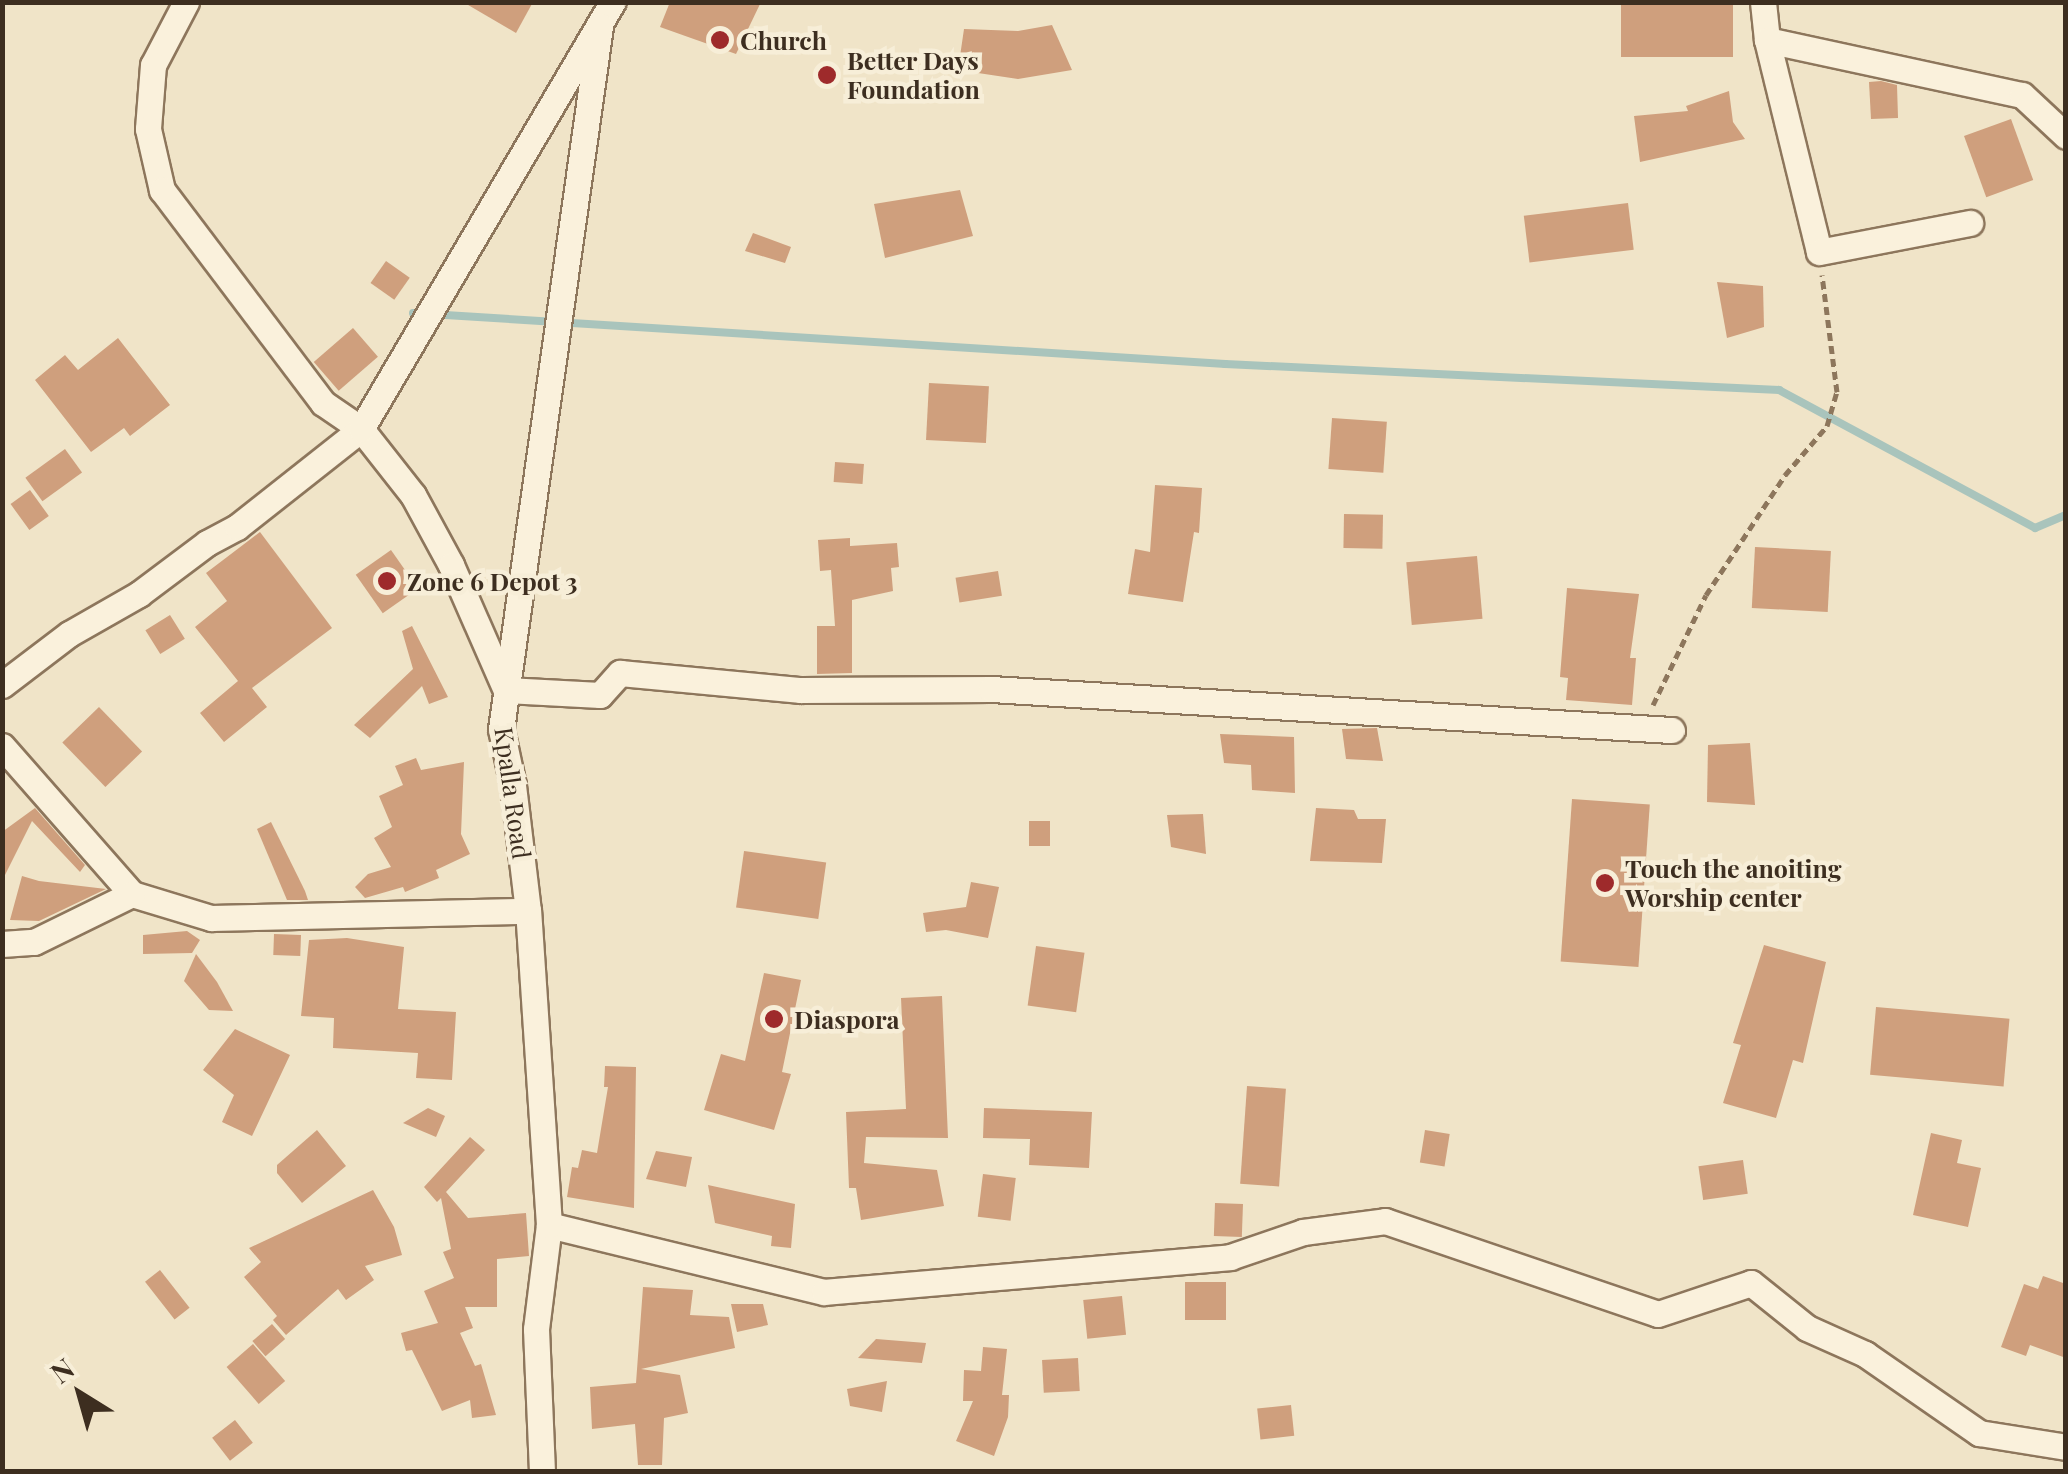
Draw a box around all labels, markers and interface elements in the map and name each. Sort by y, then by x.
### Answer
place label: Church [740,25,827,55]
marker: Church [709,29,731,51]
place label: Better Days Foundation [847,46,980,105]
marker: Better Days Foundation [816,64,838,86]
place label: Zone 6 Depot 3 [407,566,578,596]
marker: Zone 6 Depot 3 [376,570,398,592]
street label: Kpalla Road [489,725,537,861]
place label: Touch the anoiting Worship center [1625,854,1842,913]
marker: Touch the anoiting Worship center [1594,872,1616,894]
place label: Diaspora [794,1004,900,1034]
marker: Diaspora [763,1008,785,1030]
north arrow [30,1344,130,1444]
text: N [42,1349,81,1391]

